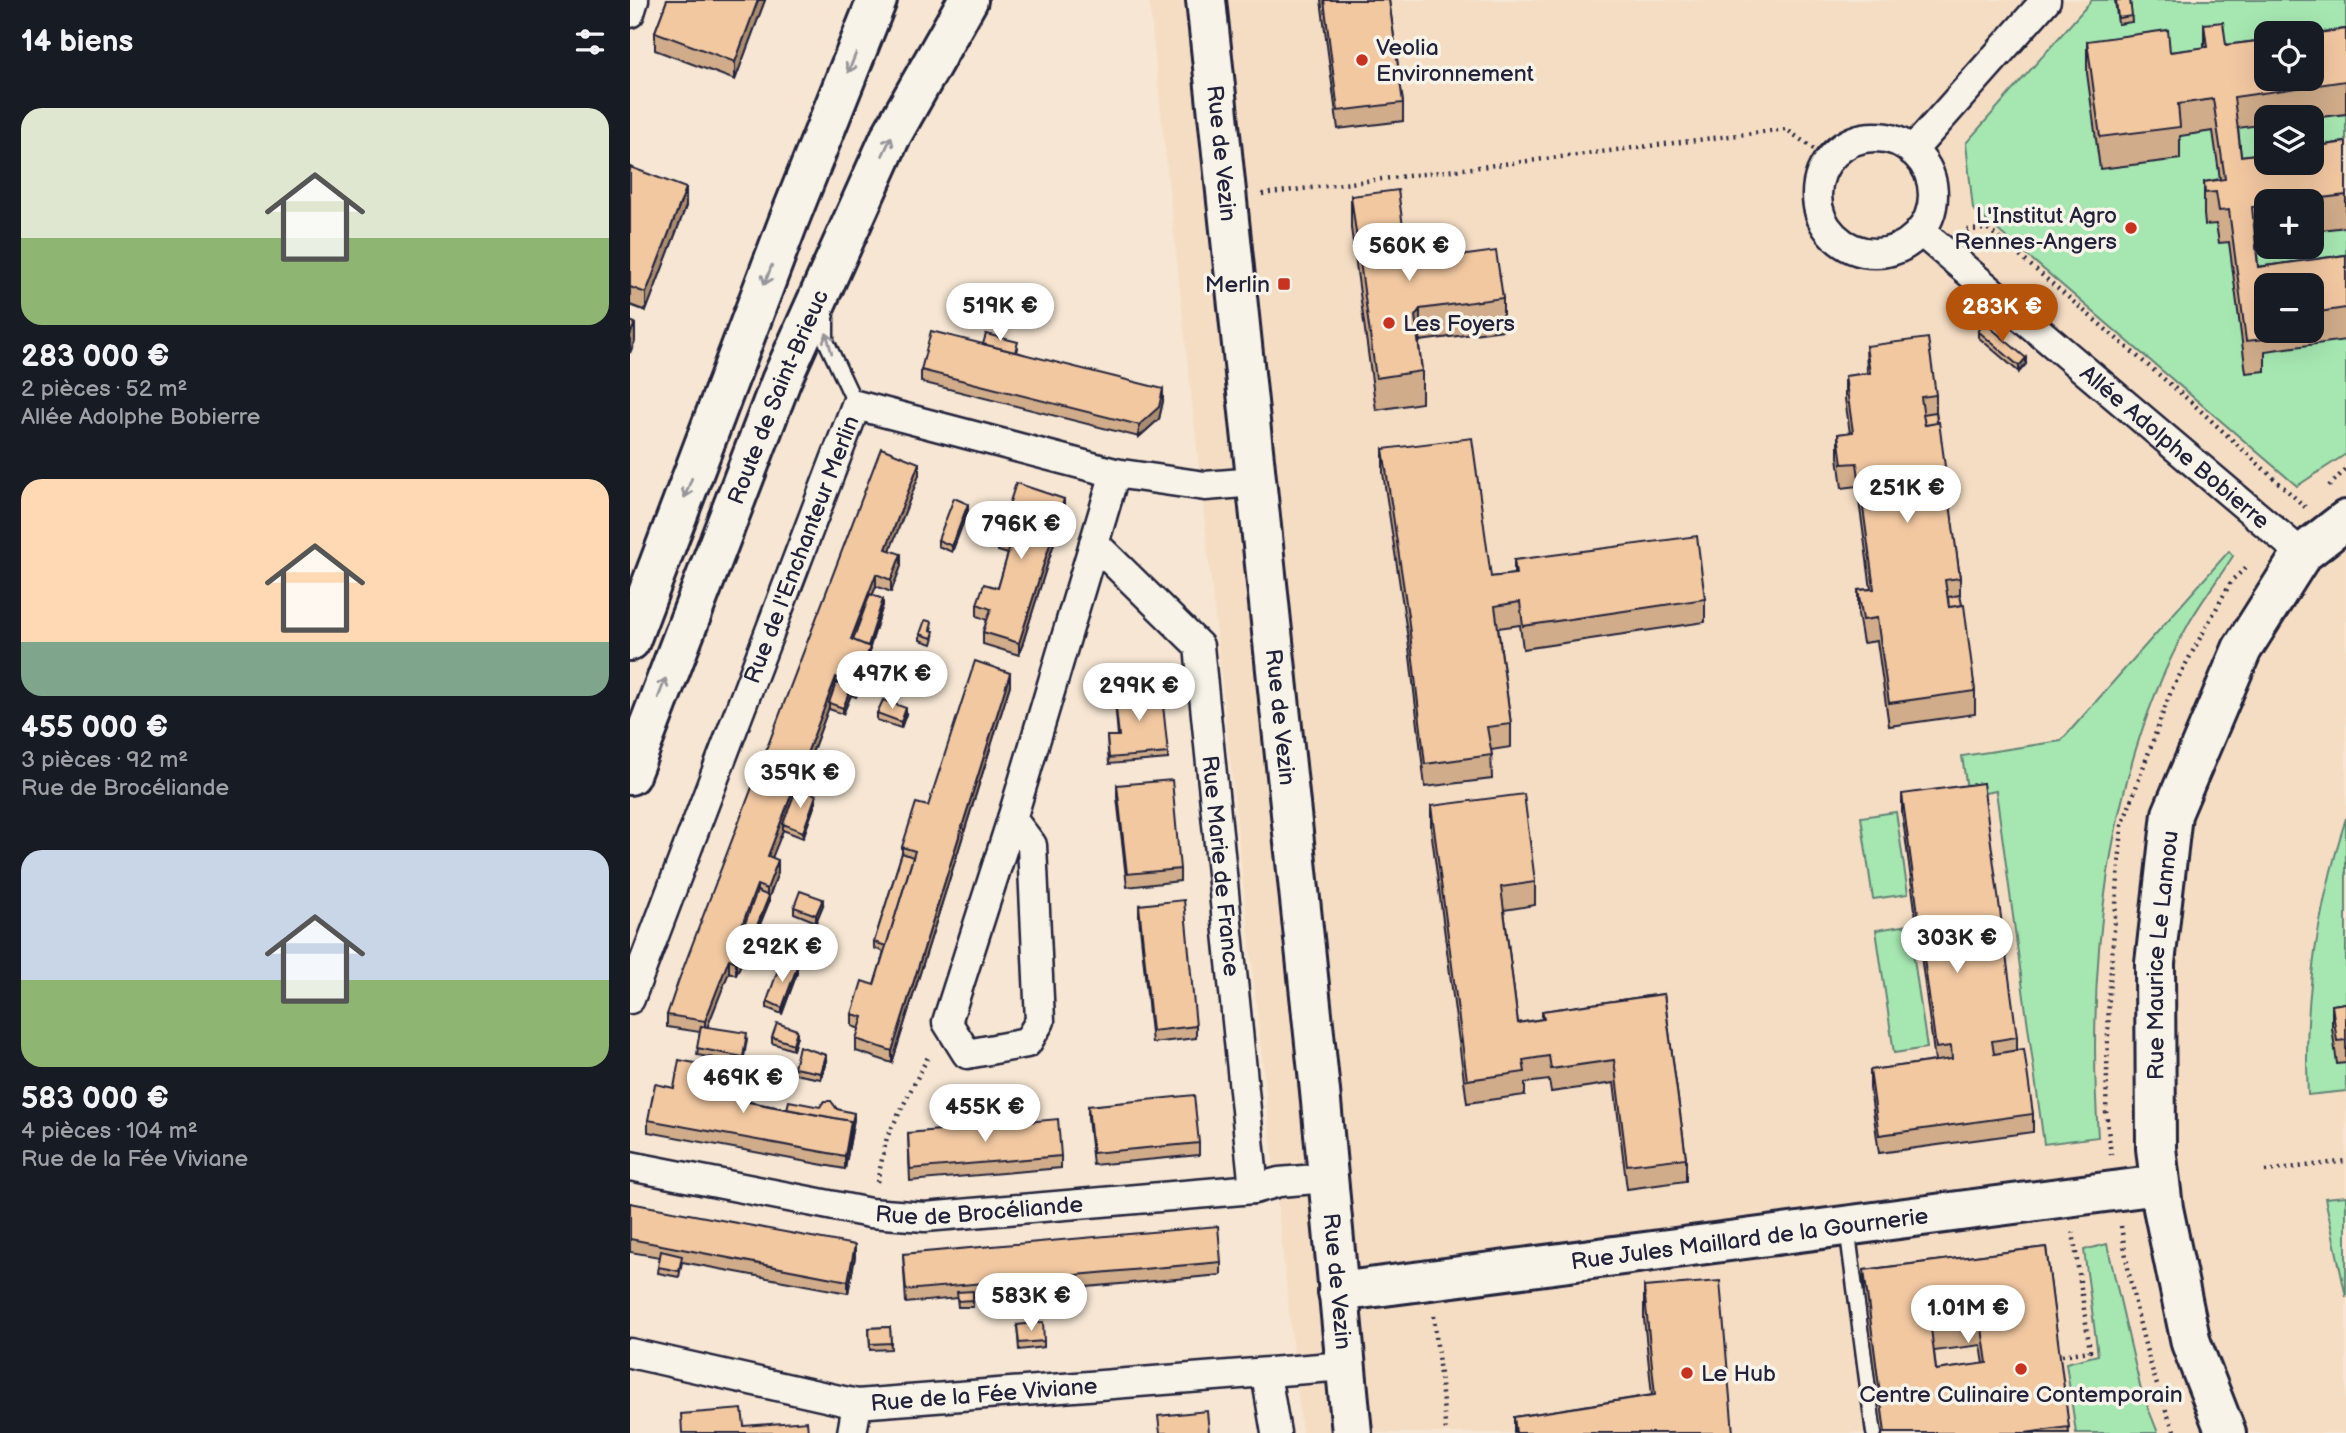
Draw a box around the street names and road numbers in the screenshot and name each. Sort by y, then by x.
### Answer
street label: Rue de Vezin [1200,84,1242,223]
street label: Route de Saint-Brieuc [722,285,835,509]
street label: Allée Adolphe Bobierre [2074,359,2275,535]
street label: Rue de l'Enchanteur Merlin [738,412,866,688]
street label: Rue de Vezin [1259,648,1301,787]
street label: Rue Marie de France [1195,754,1245,978]
street label: Rue Maurice Le Lannou [2142,829,2185,1080]
street label: Rue de Brocéliande [874,1191,1084,1232]
street label: Rue Jules Maillard de la Gournerie [1569,1202,1930,1276]
street label: Rue de Vezin [1316,1212,1357,1351]
street label: Rue de la Fée Viviane [870,1372,1098,1418]

